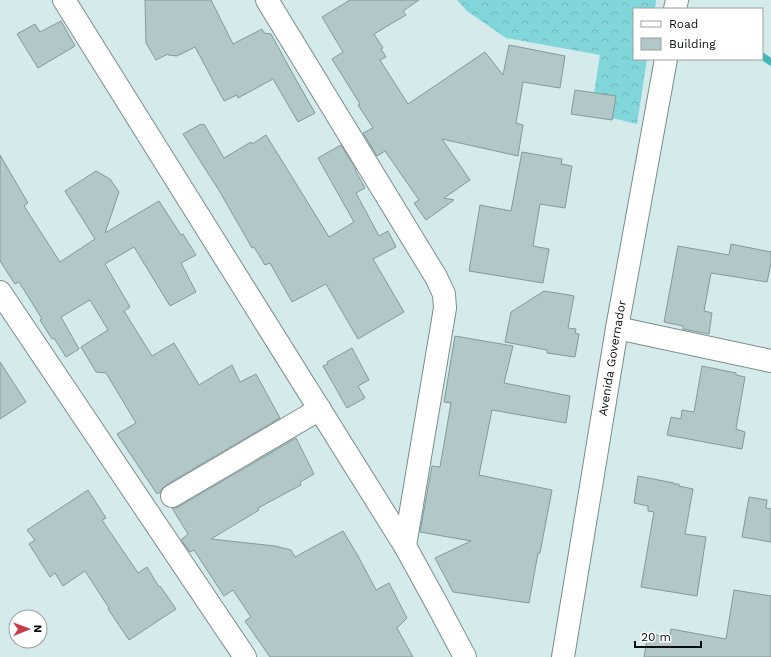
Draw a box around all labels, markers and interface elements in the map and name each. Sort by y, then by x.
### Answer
legend [633,8,763,60]
text: Road [669,17,698,31]
text: Building [669,37,716,51]
street label: Avenida Governador [596,299,629,417]
north arrow [8,609,48,649]
scale bar [635,623,701,649]
text: N [31,625,44,633]
text: 20 m [641,630,671,644]

